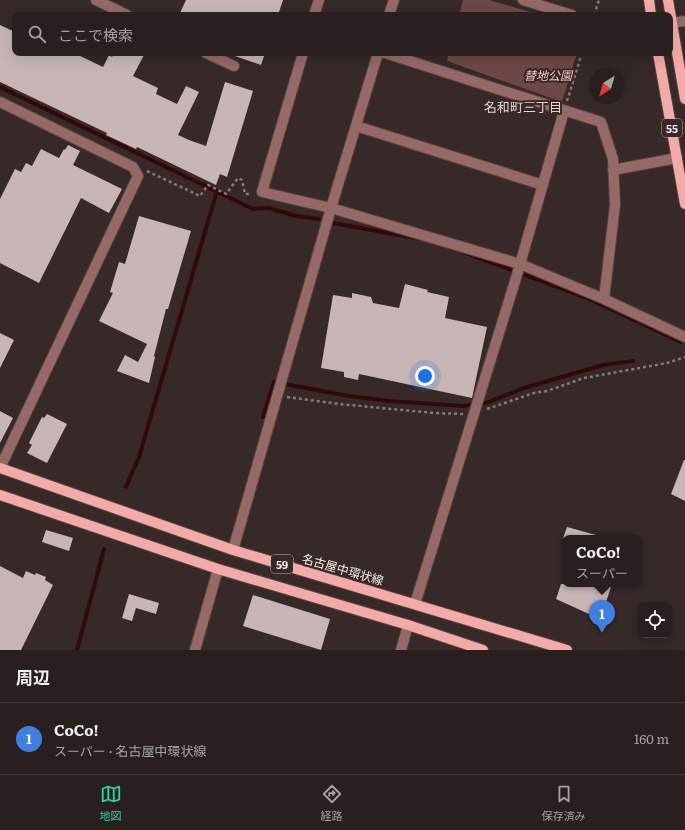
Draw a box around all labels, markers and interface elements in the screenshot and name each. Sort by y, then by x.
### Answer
search box [12,12,673,56]
icon: search [26,23,48,45]
text: ここで検索 [58,23,133,46]
park label: 替地公園 [524,66,574,84]
north arrow [589,68,625,104]
district label: 名和町三丁目 [484,97,562,116]
road number: 55 [662,119,682,137]
your location [415,366,435,386]
popup [562,535,642,587]
text: CoCo! [576,540,621,563]
street label: 名古屋中環状線 [300,549,386,589]
road number: 59 [271,555,293,573]
text: スーパー [576,563,628,582]
pin: 1 [589,600,615,633]
map controls [637,602,673,638]
button: locate [637,602,673,638]
text: 周辺 [16,664,50,689]
text: CoCo! [54,718,99,741]
text: 1 [26,729,32,748]
text: 160 m [634,729,669,748]
text: スーパー · 名古屋中環状線 [54,741,206,760]
tab: 地図 [100,783,122,823]
tab: 経路 [321,783,343,823]
tab: 保存済み [542,783,586,823]

